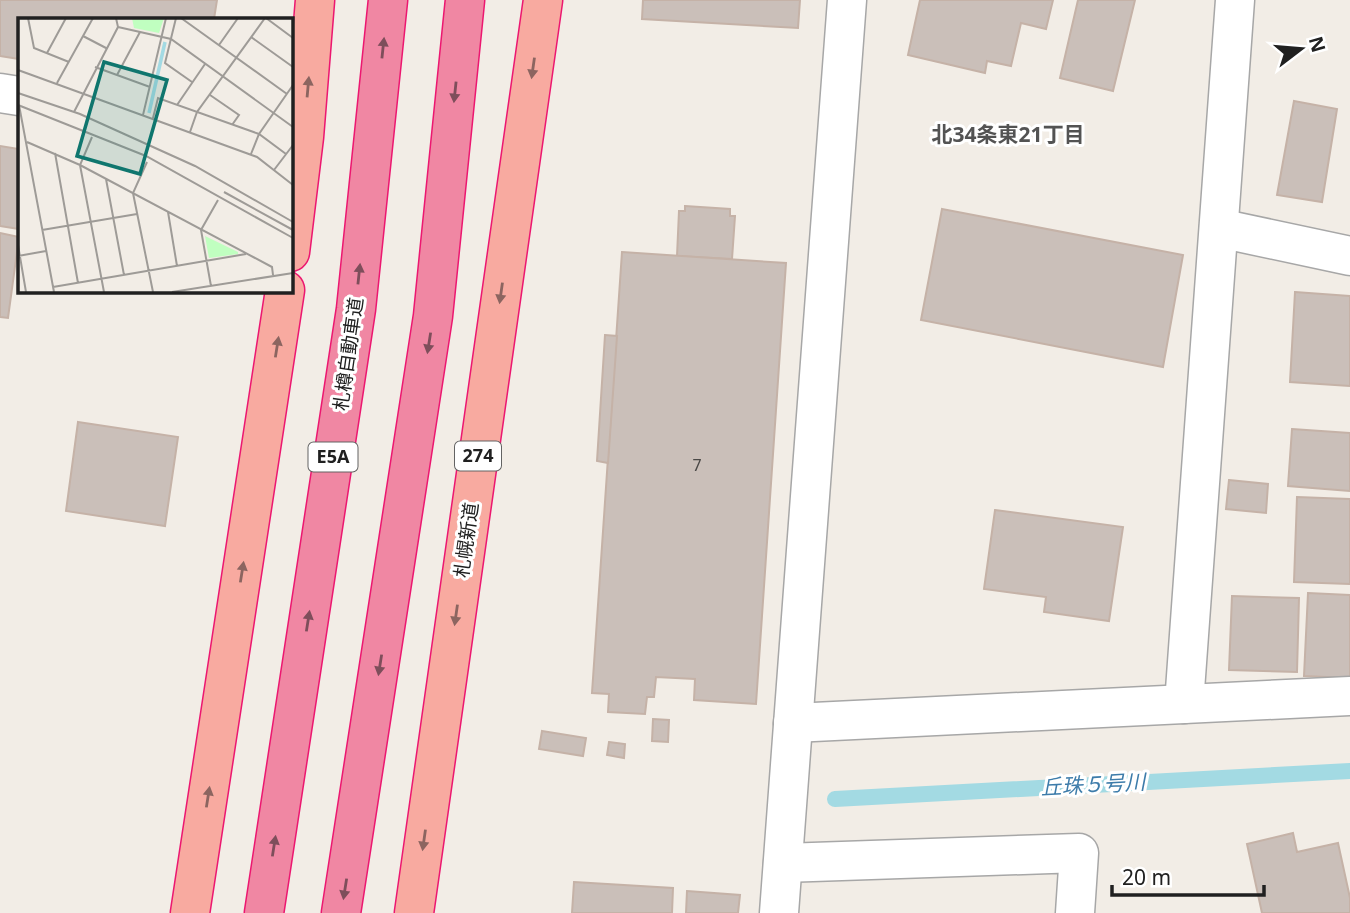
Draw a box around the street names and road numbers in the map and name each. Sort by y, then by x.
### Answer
street label: 札樽自動車道 [327,296,369,412]
road number: 274 [455,442,501,470]
road number: E5A [308,443,358,472]
street label: 札幌新道 [448,501,484,579]

